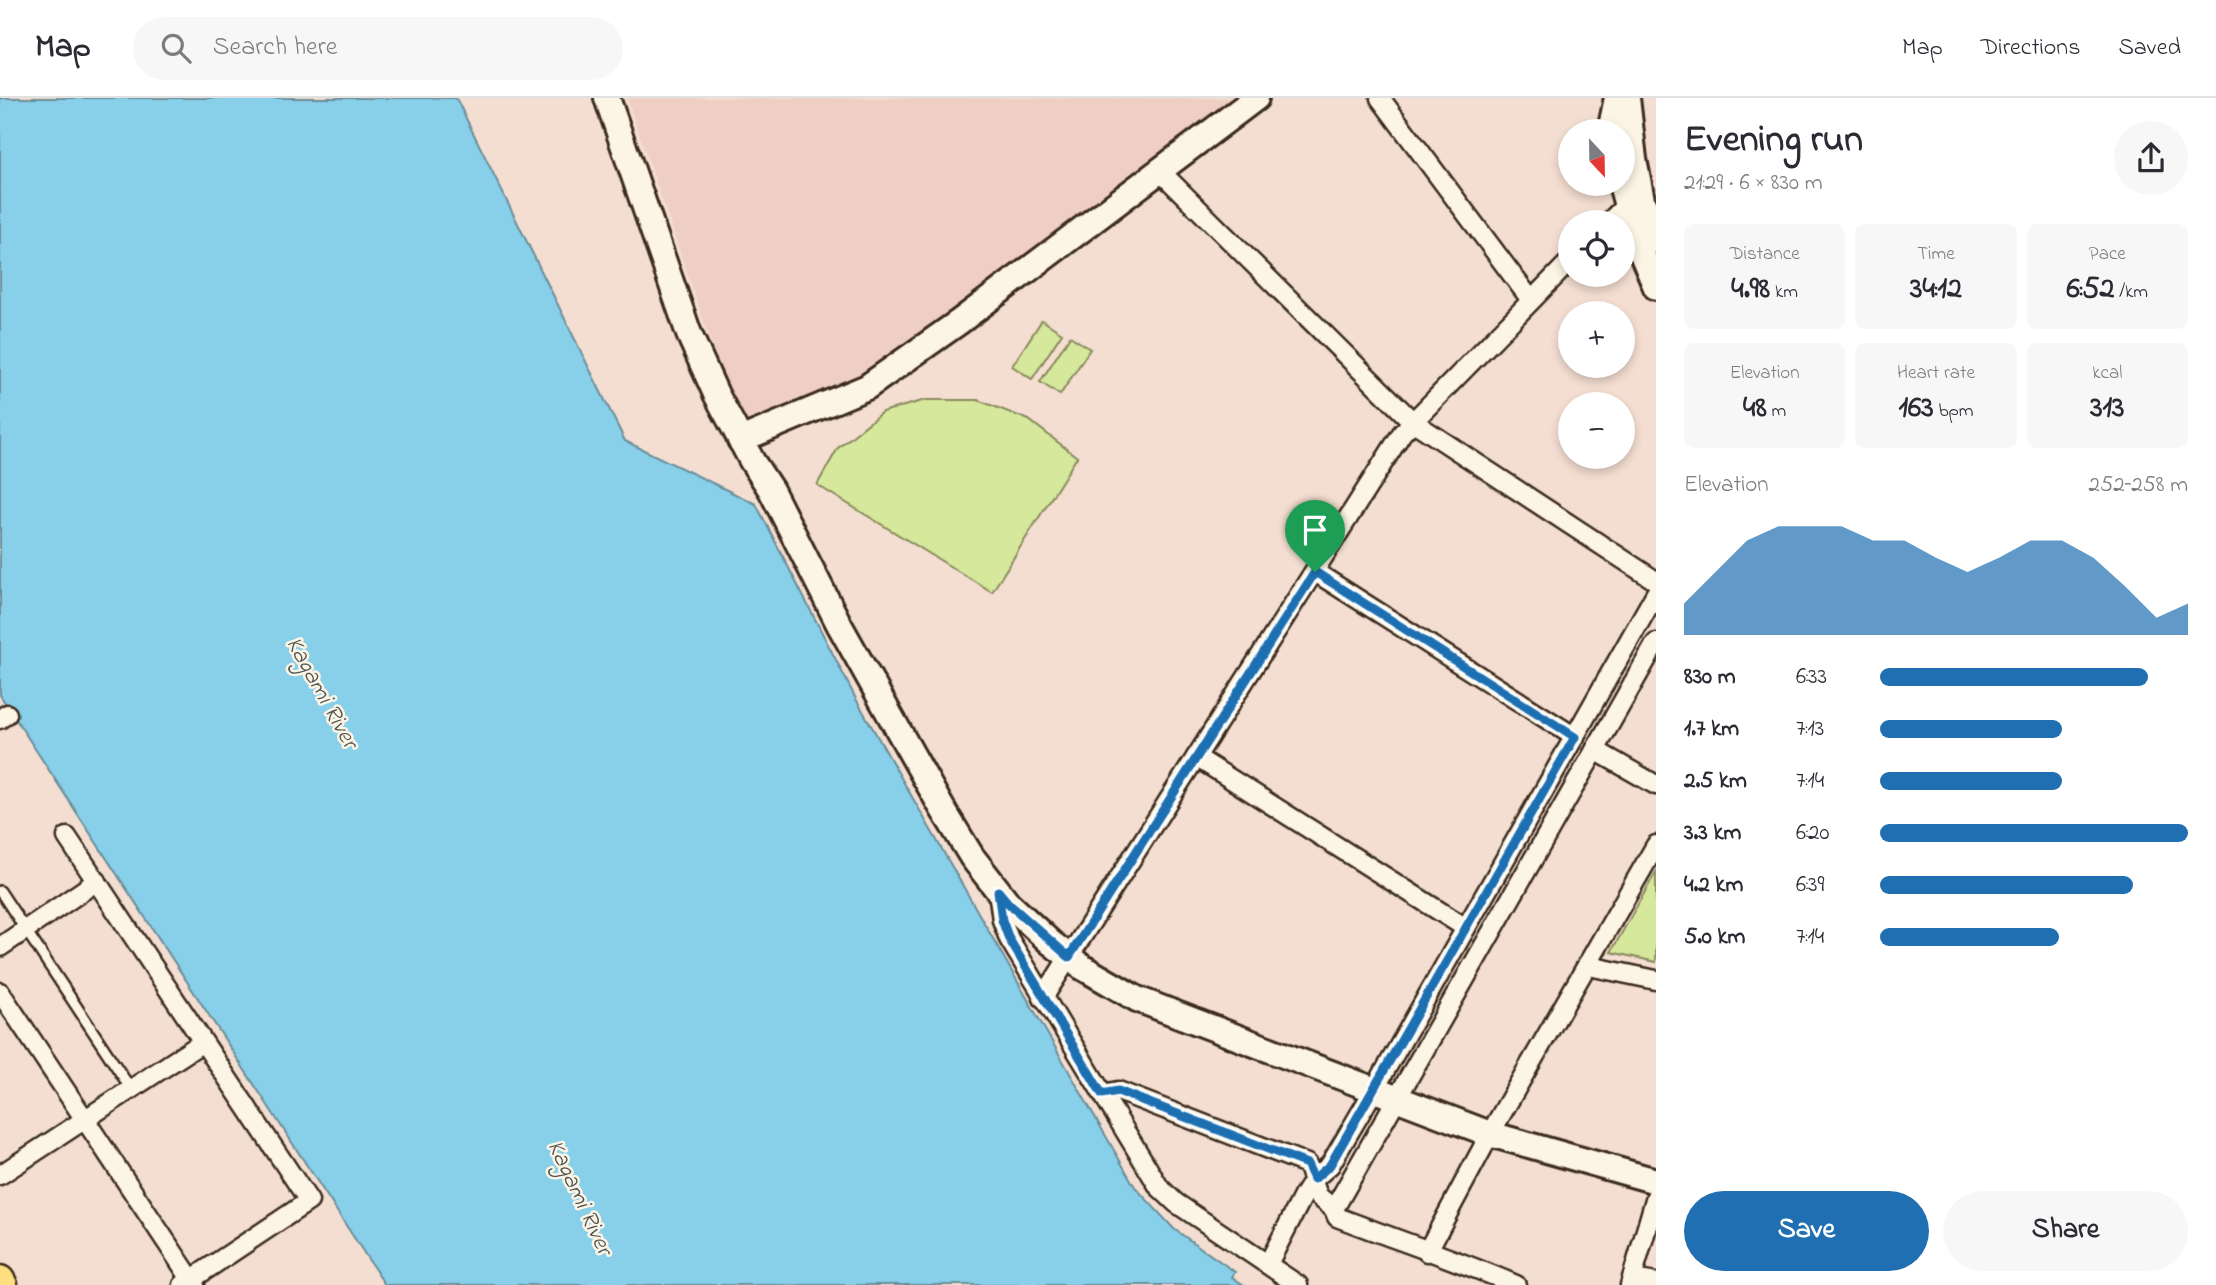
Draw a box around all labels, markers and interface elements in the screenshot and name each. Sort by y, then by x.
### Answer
search box [133,17,623,80]
text: Map [35,24,91,72]
icon: search [157,29,195,67]
text: Search here [213,29,337,67]
text: Map [1902,31,1943,66]
text: Directions [1981,31,2080,66]
text: Saved [2118,31,2181,66]
text: Evening run [1684,113,1863,169]
north arrow [1558,119,1634,196]
map controls [1558,119,1635,469]
button: share [2114,121,2188,195]
text: 21:29 · 6 × 830 m [1684,167,1823,200]
button: locate [1558,210,1635,287]
text: Distance [1730,241,1800,268]
text: Time [1917,241,1955,268]
text: Pace [2089,241,2126,268]
text: 4.98 [1731,268,1770,312]
text: 34:12 [1910,268,1962,312]
text: 6:52 [2067,268,2114,312]
text: km [1770,279,1798,306]
text: /km [2114,279,2148,306]
button: + [1558,301,1635,378]
text: Elevation [1730,360,1800,387]
text: Heart rate [1897,360,1975,387]
text: kcal [2092,360,2122,387]
text: 48 [1743,387,1767,431]
text: 163 [1898,387,1934,431]
text: 313 [2090,387,2124,431]
button: − [1558,392,1635,469]
text: m [1767,398,1786,425]
text: bpm [1934,398,1974,425]
text: Elevation [1684,469,1769,502]
text: 252–258 m [2089,469,2188,502]
pin [1285,500,1345,572]
icon: arrive [1296,511,1334,549]
water label: Kagami River [276,631,367,758]
text: 830 m [1684,661,1736,694]
text: 6:33 [1796,661,1827,694]
text: 1.7 km [1684,713,1739,746]
text: 7:13 [1796,713,1824,746]
text: 2.5 km [1684,765,1747,798]
text: 7:14 [1796,765,1824,798]
text: 3.3 km [1684,817,1741,850]
text: 6:20 [1796,817,1829,850]
text: 4.2 km [1684,869,1743,902]
text: 6:39 [1796,869,1825,902]
text: 5.0 km [1684,921,1745,954]
text: 7:14 [1796,921,1824,954]
water label: Kagami River [537,1135,622,1264]
button: Save [1684,1191,1929,1271]
button: Share [1943,1191,2188,1271]

